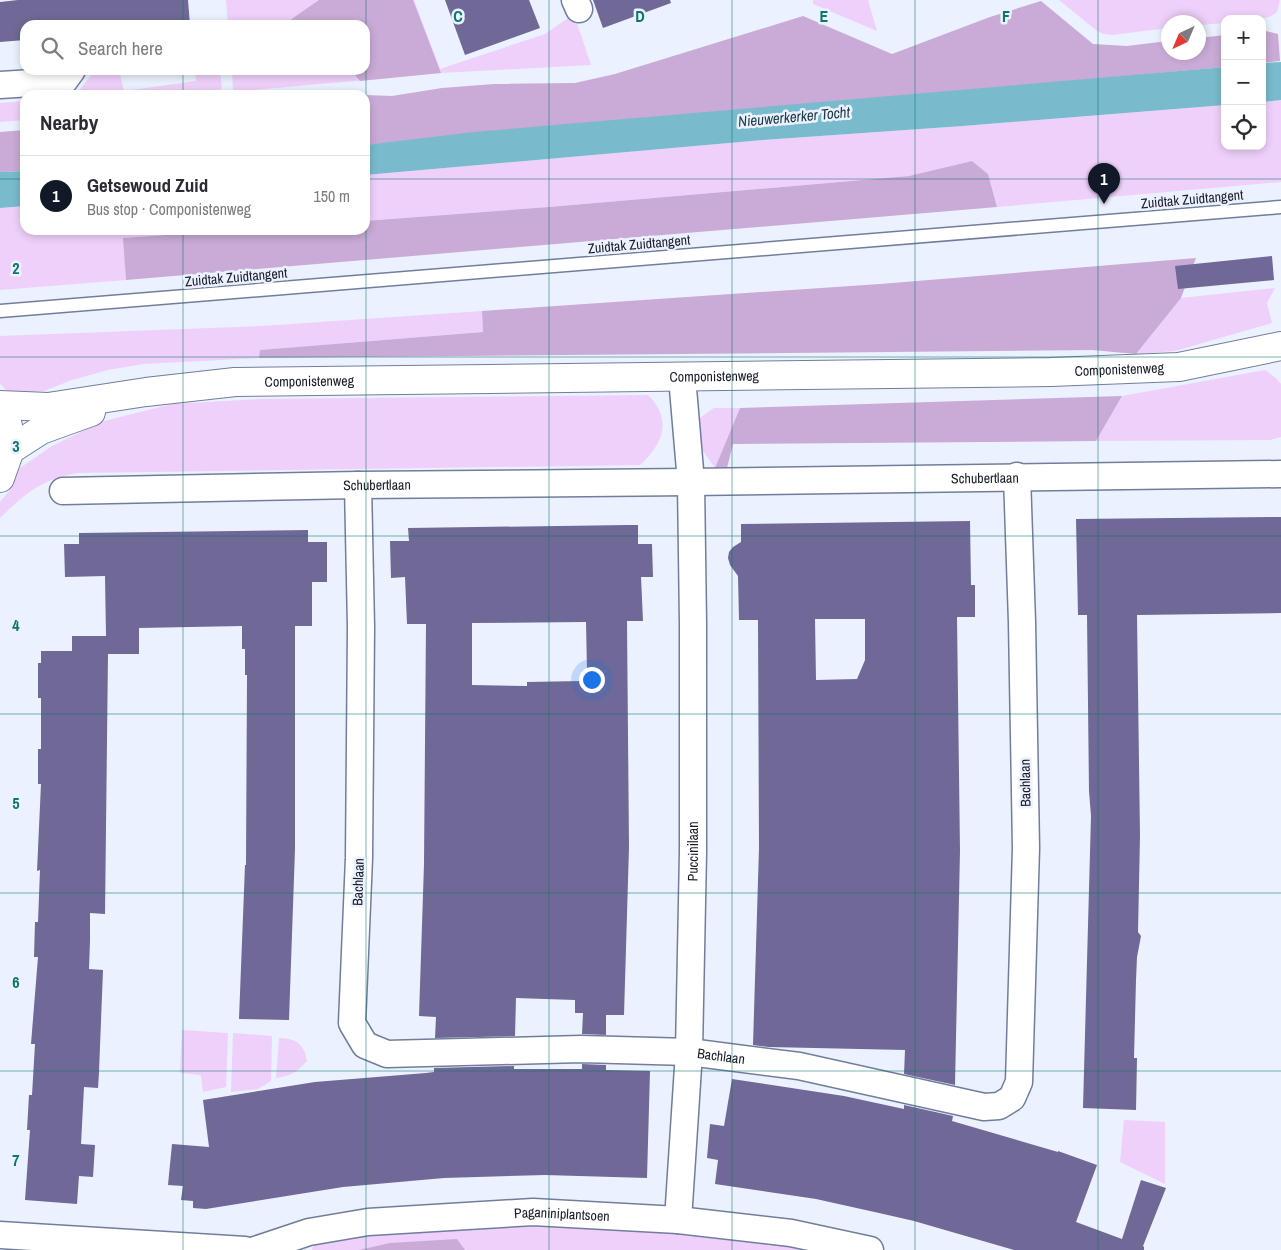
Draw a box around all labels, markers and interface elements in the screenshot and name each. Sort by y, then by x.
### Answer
text: C [453,5,463,27]
text: D [635,5,645,27]
text: E [820,5,829,27]
text: F [1002,5,1010,27]
north arrow [1161,15,1206,60]
map controls [1221,15,1266,150]
button: + [1221,15,1266,60]
search box [20,20,370,75]
icon: search [38,34,66,62]
text: Search here [78,35,163,61]
button: − [1221,60,1266,105]
water label: Nieuwerkerker Tocht [737,101,851,132]
button: locate [1221,105,1266,150]
text: Nearby [40,108,98,137]
pin: 1 [1088,163,1120,204]
text: Getsewoud Zuid [87,172,208,198]
text: 1 [52,185,60,207]
text: 150 m [314,185,350,207]
street label: Zuidtak Zuidtangent [1140,186,1244,212]
text: Bus stop · Componistenweg [87,198,251,220]
street label: Zuidtak Zuidtangent [587,231,691,257]
text: 2 [12,257,20,279]
street label: Zuidtak Zuidtangent [184,264,288,290]
street label: Componistenweg [1074,359,1165,380]
street label: Componistenweg [669,367,760,386]
street label: Componistenweg [264,372,355,391]
text: 3 [12,435,20,457]
street label: Schubertlaan [951,469,1019,487]
street label: Schubertlaan [343,476,411,494]
text: 4 [12,614,20,636]
your location [579,667,605,693]
street label: Bachlaan [1016,759,1034,807]
text: 5 [12,792,20,814]
street label: Puccinilaan [683,821,702,882]
street label: Bachlaan [348,858,368,906]
text: 6 [12,971,20,993]
street label: Bachlaan [696,1044,746,1068]
text: 7 [12,1149,20,1171]
street label: Paganiniplantsoen [513,1203,610,1225]

